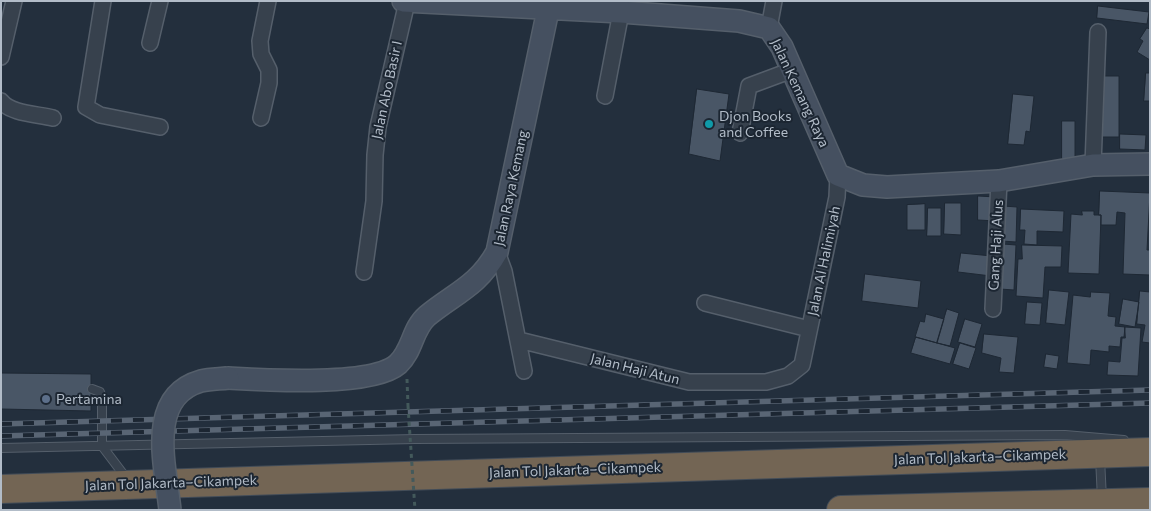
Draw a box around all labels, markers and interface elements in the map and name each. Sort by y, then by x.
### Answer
street label: Jalan Kemang Raya [767,36,833,150]
street label: Jalan Abo Basir I [368,39,406,141]
place label: Djon Books and Coffee [719,108,792,140]
marker: Djon Books and Coffee [703,118,715,130]
street label: Jalan Raya Kemang [491,129,531,247]
street label: Gang Haji Alus [985,199,1007,291]
street label: Jalan Al Halimiyah [804,204,844,318]
street label: Jalan Haji Atun [589,350,681,388]
place label: Pertamina [56,391,122,407]
marker: Pertamina [40,393,52,405]
street label: Jalan Tol Jakarta–Cikampek [894,446,1066,468]
street label: Jalan Tol Jakarta–Cikampek [489,459,661,481]
street label: Jalan Tol Jakarta–Cikampek [85,472,257,494]

